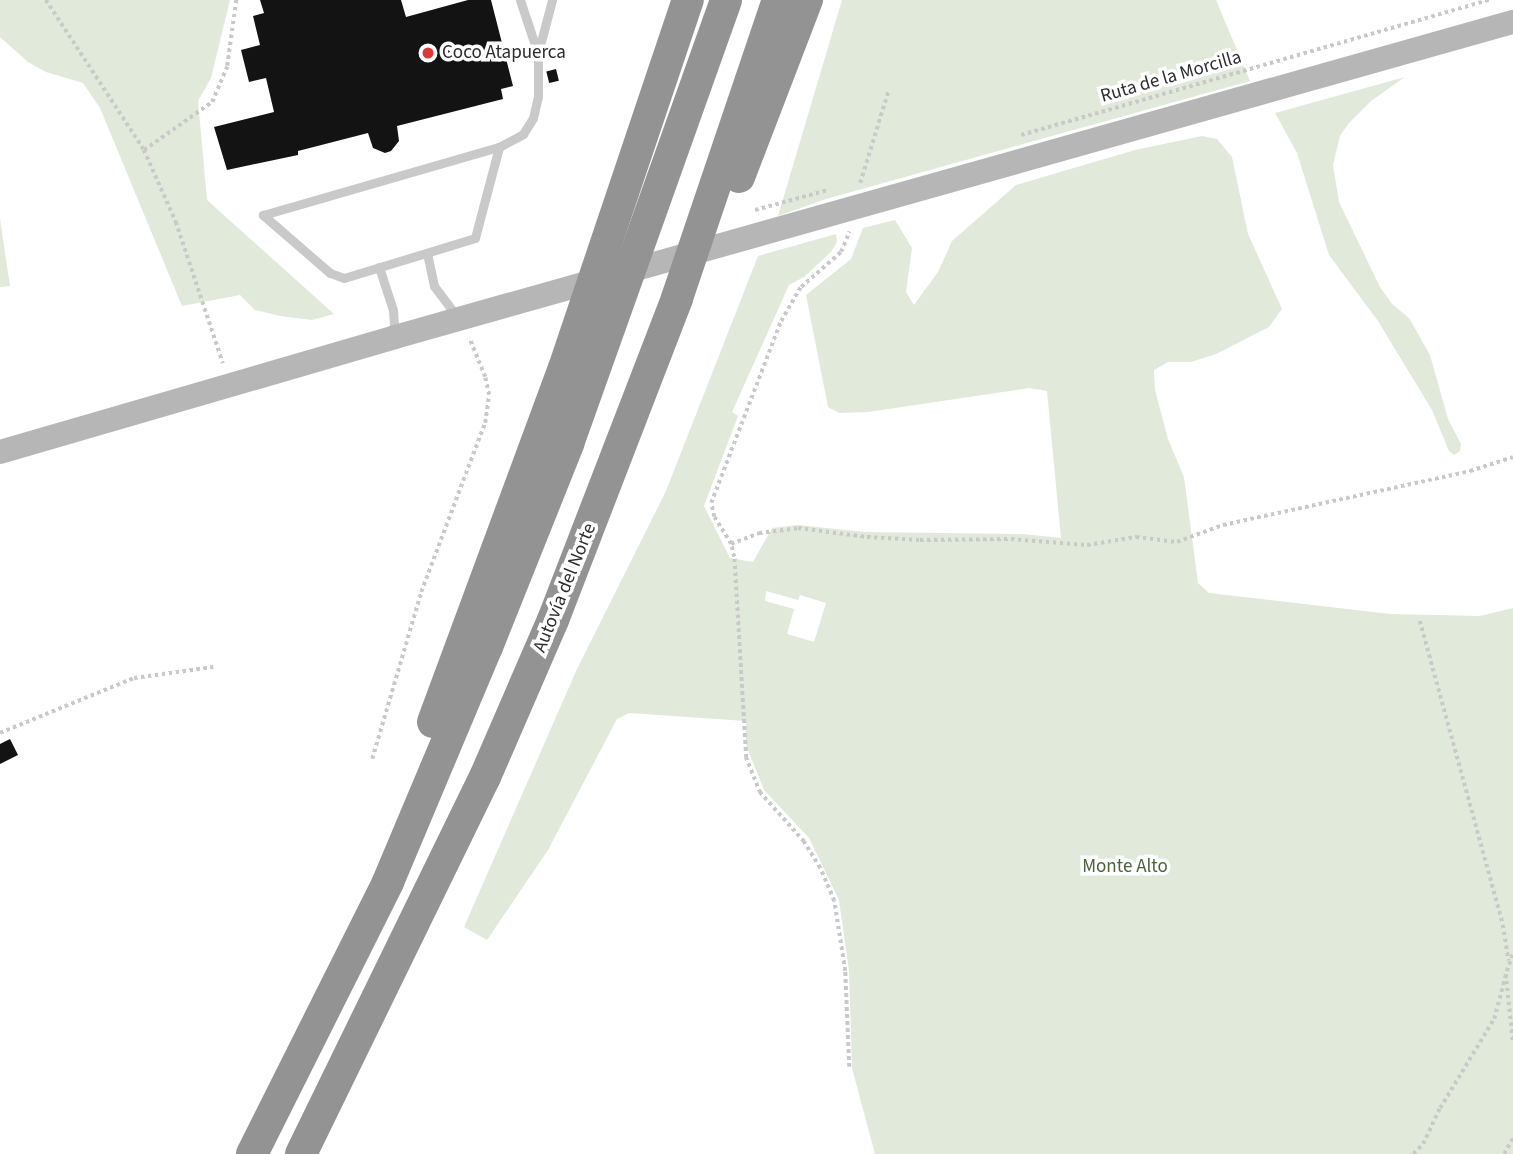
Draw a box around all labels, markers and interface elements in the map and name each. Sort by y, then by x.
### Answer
place label: Coco Atapuerca [442,42,566,64]
marker: Coco Atapuerca [420,45,436,61]
street label: Ruta de la Morcilla [1098,46,1244,108]
street label: Autovía del Norte [529,520,601,656]
park label: Monte Alto [1082,856,1168,878]

